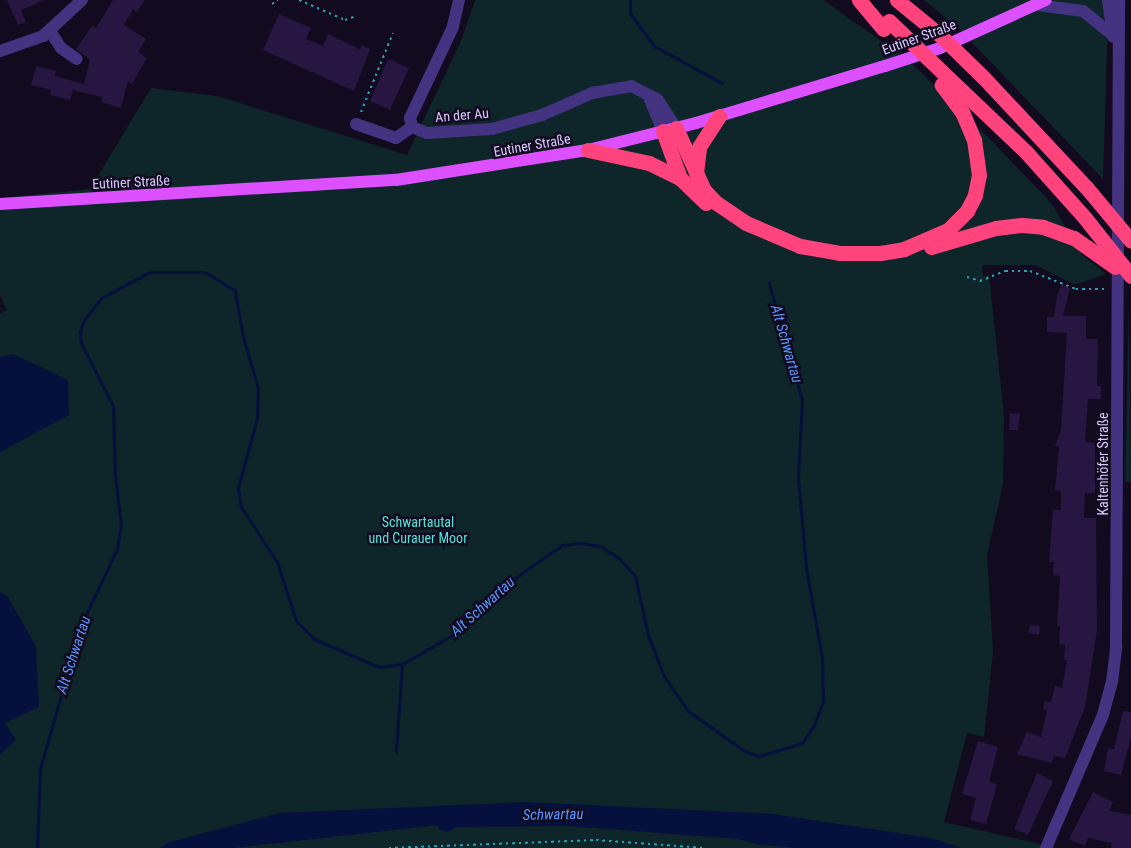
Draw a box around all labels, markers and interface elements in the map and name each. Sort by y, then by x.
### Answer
street label: Eutiner Straße [880,16,958,58]
street label: An der Au [434,104,490,126]
street label: Eutiner Straße [492,130,572,160]
street label: Eutiner Straße [92,172,170,192]
water label: Alt Schwartau [766,303,806,385]
street label: Kaltenhöfer Straße [1095,412,1111,516]
park label: Schwartautal und Curauer Moor [369,514,467,546]
water label: Alt Schwartau [447,573,519,641]
water label: Alt Schwartau [53,614,95,696]
water label: Schwartau [522,805,584,825]

